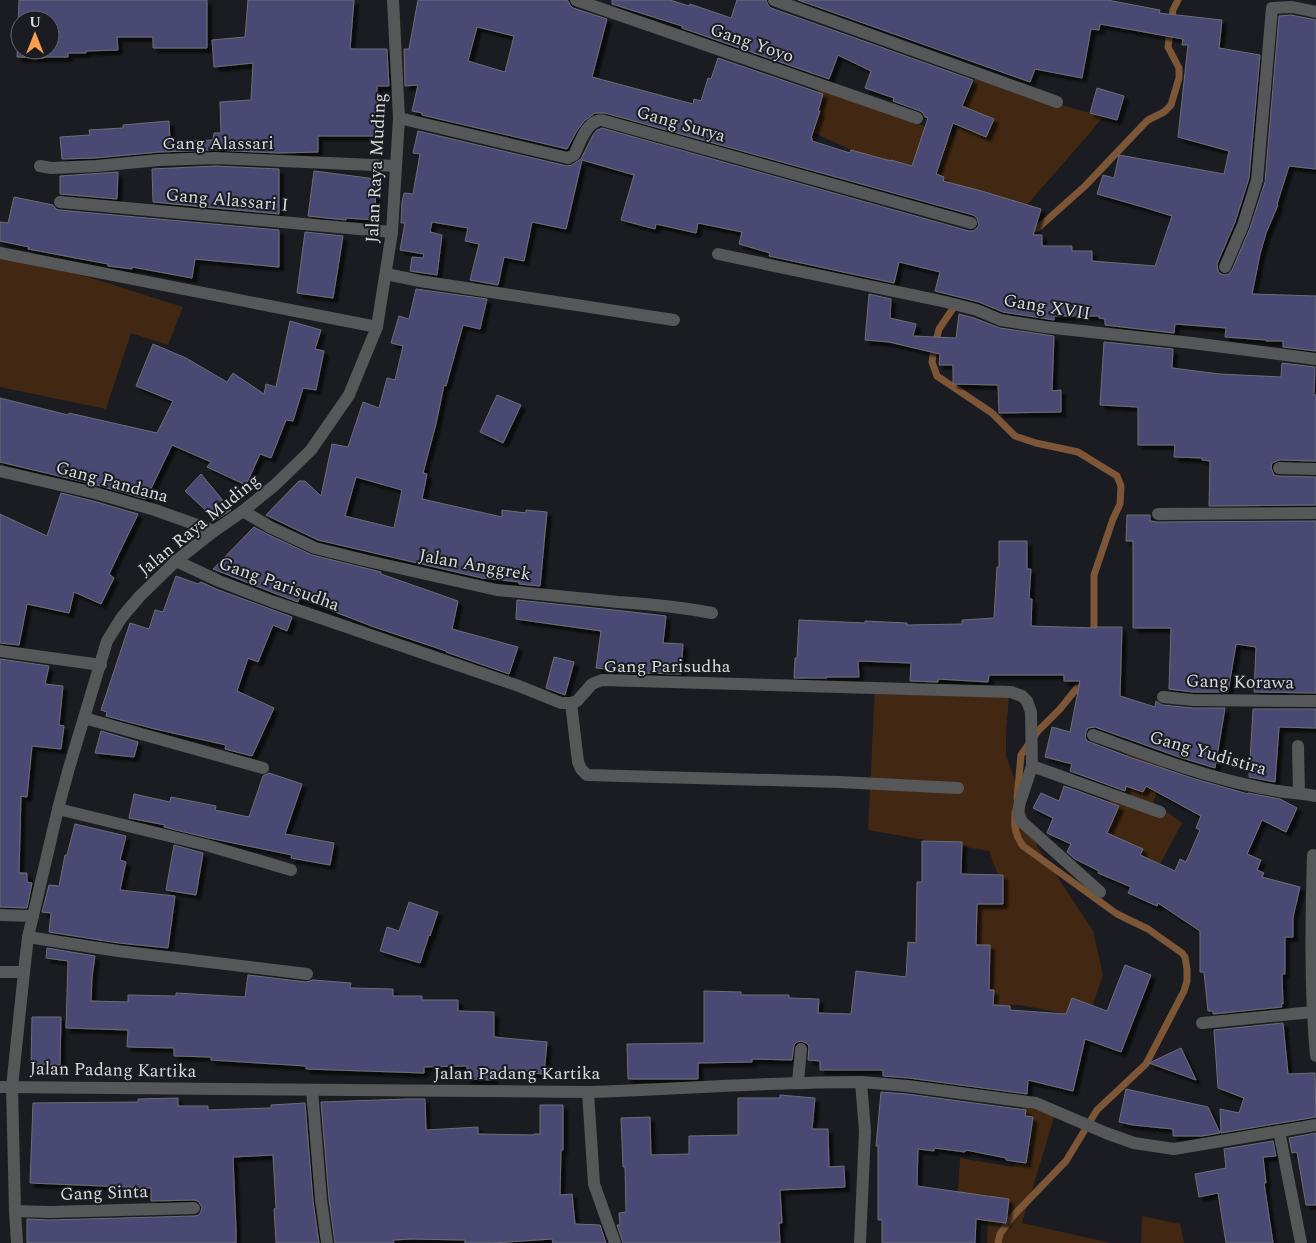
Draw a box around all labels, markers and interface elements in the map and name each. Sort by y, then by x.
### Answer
north arrow [10,10,60,60]
text: U [29,12,41,33]
street label: Gang Yoyo [706,16,798,70]
street label: Jalan Raya Muding [359,92,393,244]
street label: Gang Surya [633,98,729,150]
street label: Gang Alassari [162,130,274,157]
street label: Gang Alassari I [164,181,290,219]
street label: Gang XVII [1002,287,1092,327]
street label: Gang Pandana [53,454,172,510]
street label: Jalan Raya Muding [132,467,266,583]
street label: Jalan Anggrek [417,542,533,588]
street label: Gang Parisudha [215,550,344,619]
street label: Gang Parisudha [603,653,731,680]
street label: Gang Korawa [1186,668,1294,696]
street label: Gang Yudistira [1146,723,1270,783]
street label: Jalan Padang Kartika [29,1055,197,1085]
street label: Jalan Padang Kartika [434,1060,601,1087]
street label: Gang Sinta [59,1178,149,1208]

